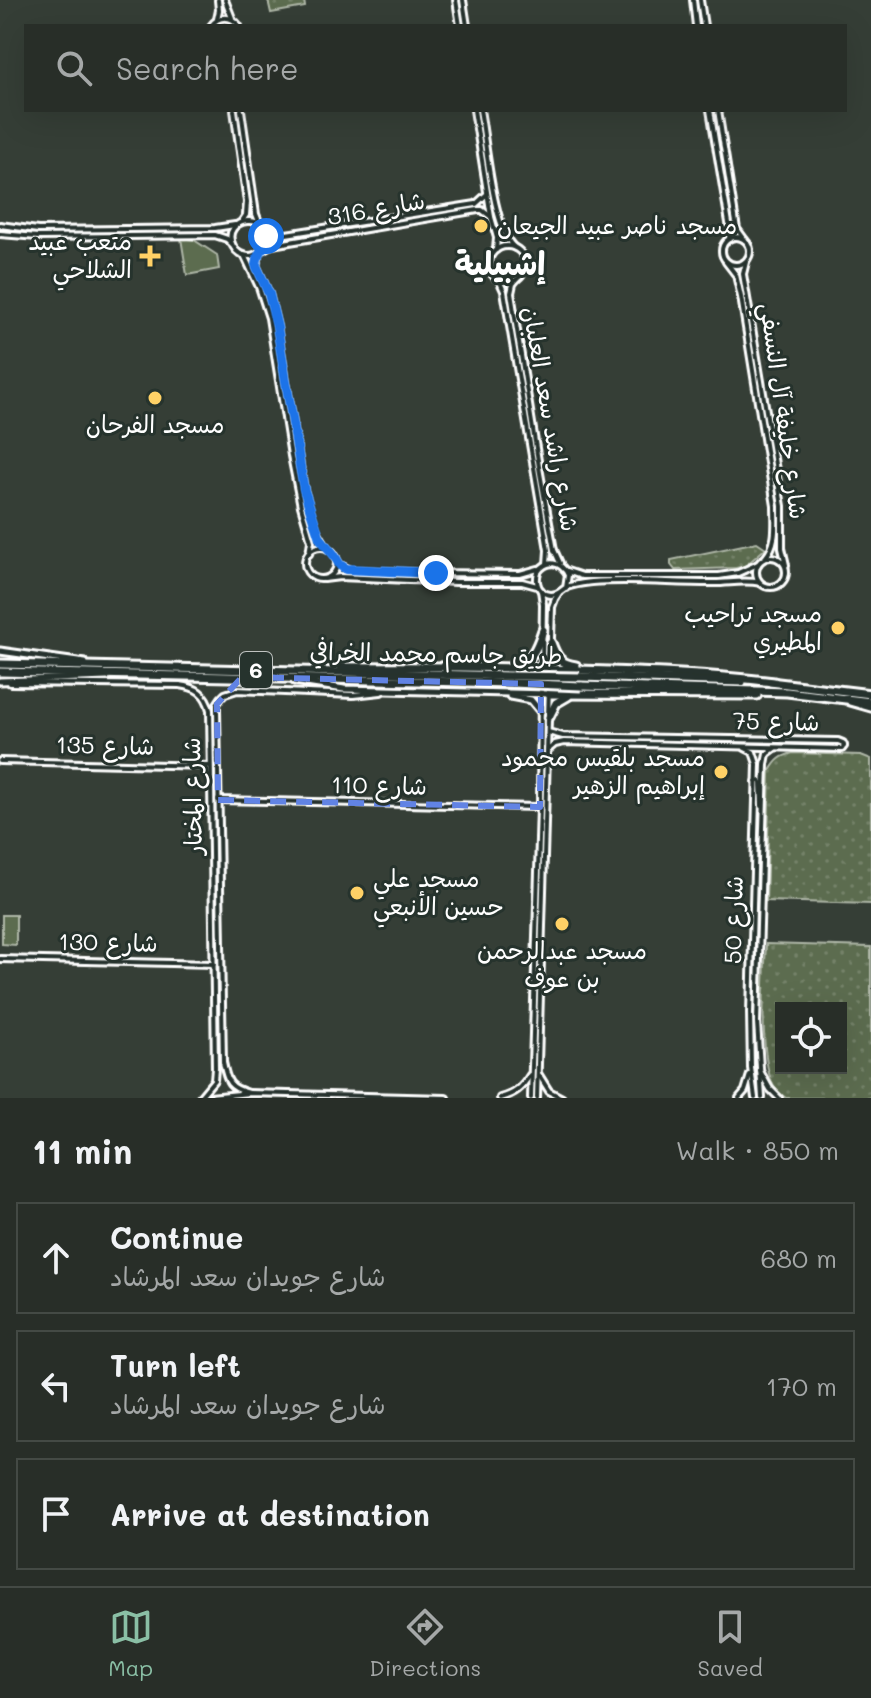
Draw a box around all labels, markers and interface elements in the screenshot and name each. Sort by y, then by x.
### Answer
search box [24,24,847,112]
icon: search [52,46,96,90]
text: Search here [116,48,299,88]
street label: شارع 316 [324,184,428,234]
place label: مسجد ناصر عبيد الجيعان [497,209,737,240]
marker: مسجد ناصر عبيد الجيعان [472,217,490,235]
route start [248,218,284,254]
place label: متعب عبيد الشلاحي [28,225,132,291]
district label: إشبيلية [454,241,546,285]
marker: متعب عبيد الشلاحي [139,245,161,267]
street label: شارع خليفة آل النسفي [747,301,815,522]
street label: شارع راشد سعد العلبان [513,304,587,534]
marker: مسجد الفرحان [146,389,164,407]
place label: مسجد الفرحان [86,408,224,439]
route end [418,555,454,591]
place label: مسجد تراحيب المطيري [684,597,822,659]
marker: مسجد تراحيب المطيري [829,619,847,637]
street label: طريق جاسم محمد الخرافي [309,635,563,674]
road number: 6 [240,652,272,688]
street label: شارع 75 [732,704,820,740]
street label: شارع 135 [55,728,155,764]
street label: شارع المختار [175,737,211,857]
place label: مسجد بلقيس محمود إبراهيم الزهير [501,741,705,804]
marker: مسجد بلقيس محمود إبراهيم الزهير [712,763,730,781]
street label: شارع 110 [331,768,427,804]
place label: مسجد علي حسين الأنبعي [373,862,504,928]
street label: شارع 50 [716,875,752,965]
marker: مسجد علي حسين الأنبعي [348,884,366,902]
marker: مسجد عبدالرحمن بن عوف [553,915,571,933]
street label: شارع 130 [58,925,158,961]
place label: مسجد عبدالرحمن بن عوف [477,934,647,994]
map controls [775,1002,847,1074]
button: locate [775,1002,847,1074]
text: 11 min [32,1128,132,1173]
text: Walk · 850 m [676,1133,839,1167]
text: Continue [110,1217,243,1257]
icon: ahead [34,1236,78,1280]
text: 680 m [760,1241,837,1275]
text: شارع جويدان سعد المرشاد [110,1259,386,1293]
text: Turn left [110,1345,241,1385]
icon: left [34,1364,78,1408]
text: 170 m [766,1369,837,1403]
text: شارع جويدان سعد المرشاد [110,1387,386,1421]
icon: arrive [34,1492,78,1536]
text: Arrive at destination [110,1494,430,1534]
tab: Map [108,1605,153,1682]
tab: Directions [369,1605,481,1682]
tab: Saved [698,1605,763,1682]

